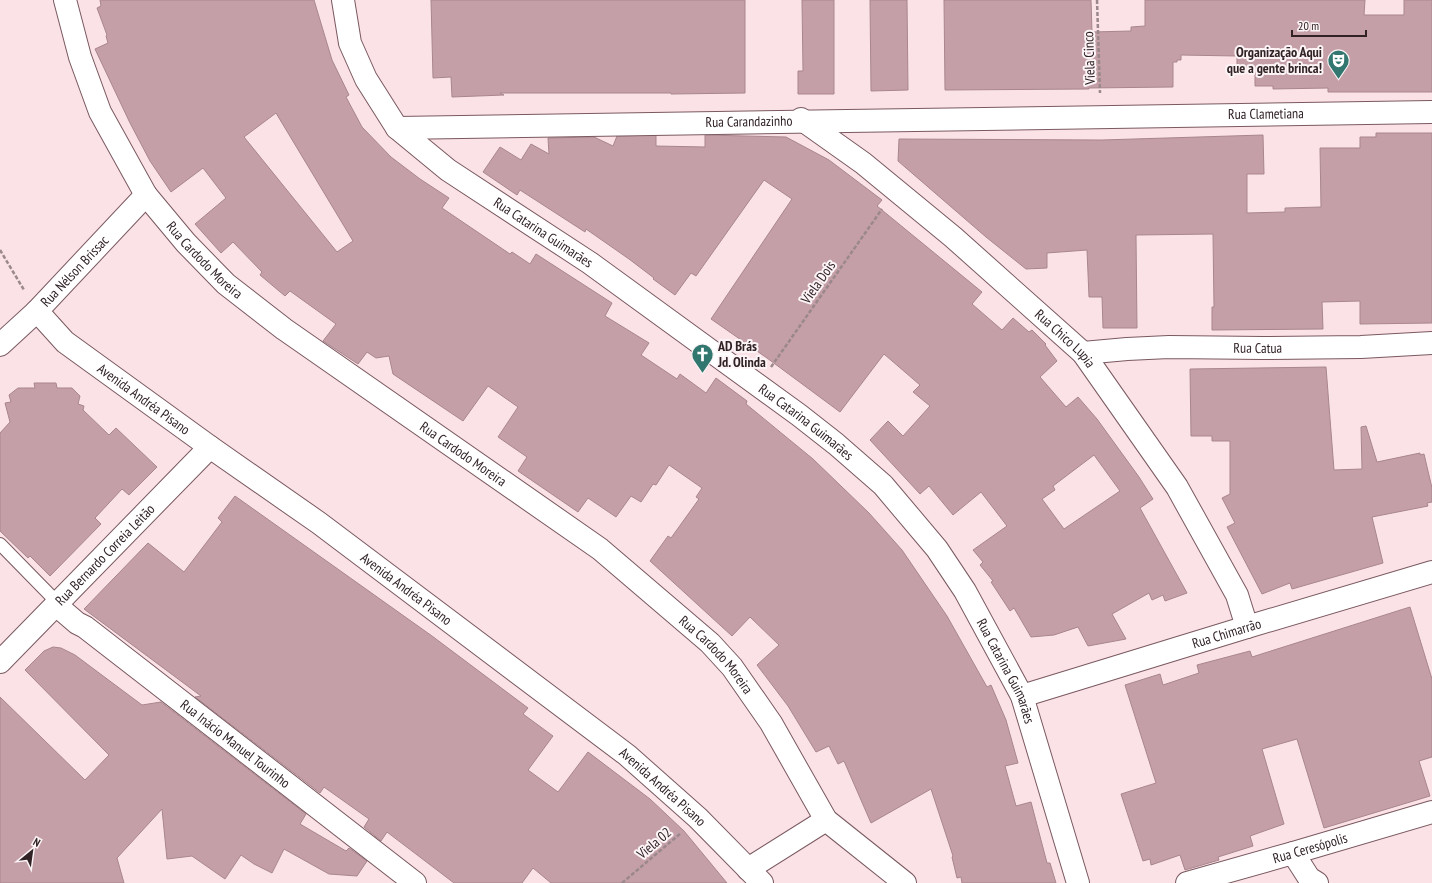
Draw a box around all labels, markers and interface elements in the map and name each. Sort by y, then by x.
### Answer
scale bar [1292,12,1366,38]
text: 20 m [1298,18,1319,33]
street label: Viela Cinco [1079,31,1099,86]
place label: Organização Aqui que a gente brinca! [1227,43,1322,77]
theatre icon: Organização Aqui que a gente brinca! [1325,47,1351,80]
street label: Rua Clametiana [1228,104,1304,123]
street label: Rua Carandazinho [705,112,793,131]
street label: Rua Catarina Guimarães [490,193,597,272]
street label: Rua Cardodo Moreira [163,218,246,303]
street label: Rua Nélson Brissac [37,232,112,311]
street label: Viela Dois [796,257,839,308]
street label: Rua Chico Lupia [1031,305,1099,371]
place label: AD Brás Jd. Olinda [717,337,766,371]
street label: Rua Catua [1233,339,1282,357]
church icon: AD Brás Jd. Olinda [689,341,715,374]
street label: Avenida Andréa Pisano [94,360,194,439]
street label: Rua Catarina Guimarães [755,380,857,464]
street label: Rua Cardodo Moreira [417,417,510,490]
street label: Rua Bernardo Correia Leitão [51,500,158,609]
street label: Avenida Andréa Pisano [357,549,456,629]
street label: Rua Cardodo Moreira [675,611,757,697]
street label: Rua Chimarrão [1190,614,1263,652]
street label: Rua Catarina Guimarães [973,615,1039,726]
street label: Rua Inácio Manuel Tourinho [177,695,294,792]
street label: Avenida Andréa Pisano [616,743,710,830]
street label: Viela 02 [632,823,675,863]
street label: Rua Ceresópolis [1271,828,1350,867]
north arrow [12,831,52,871]
text: N [31,835,43,850]

